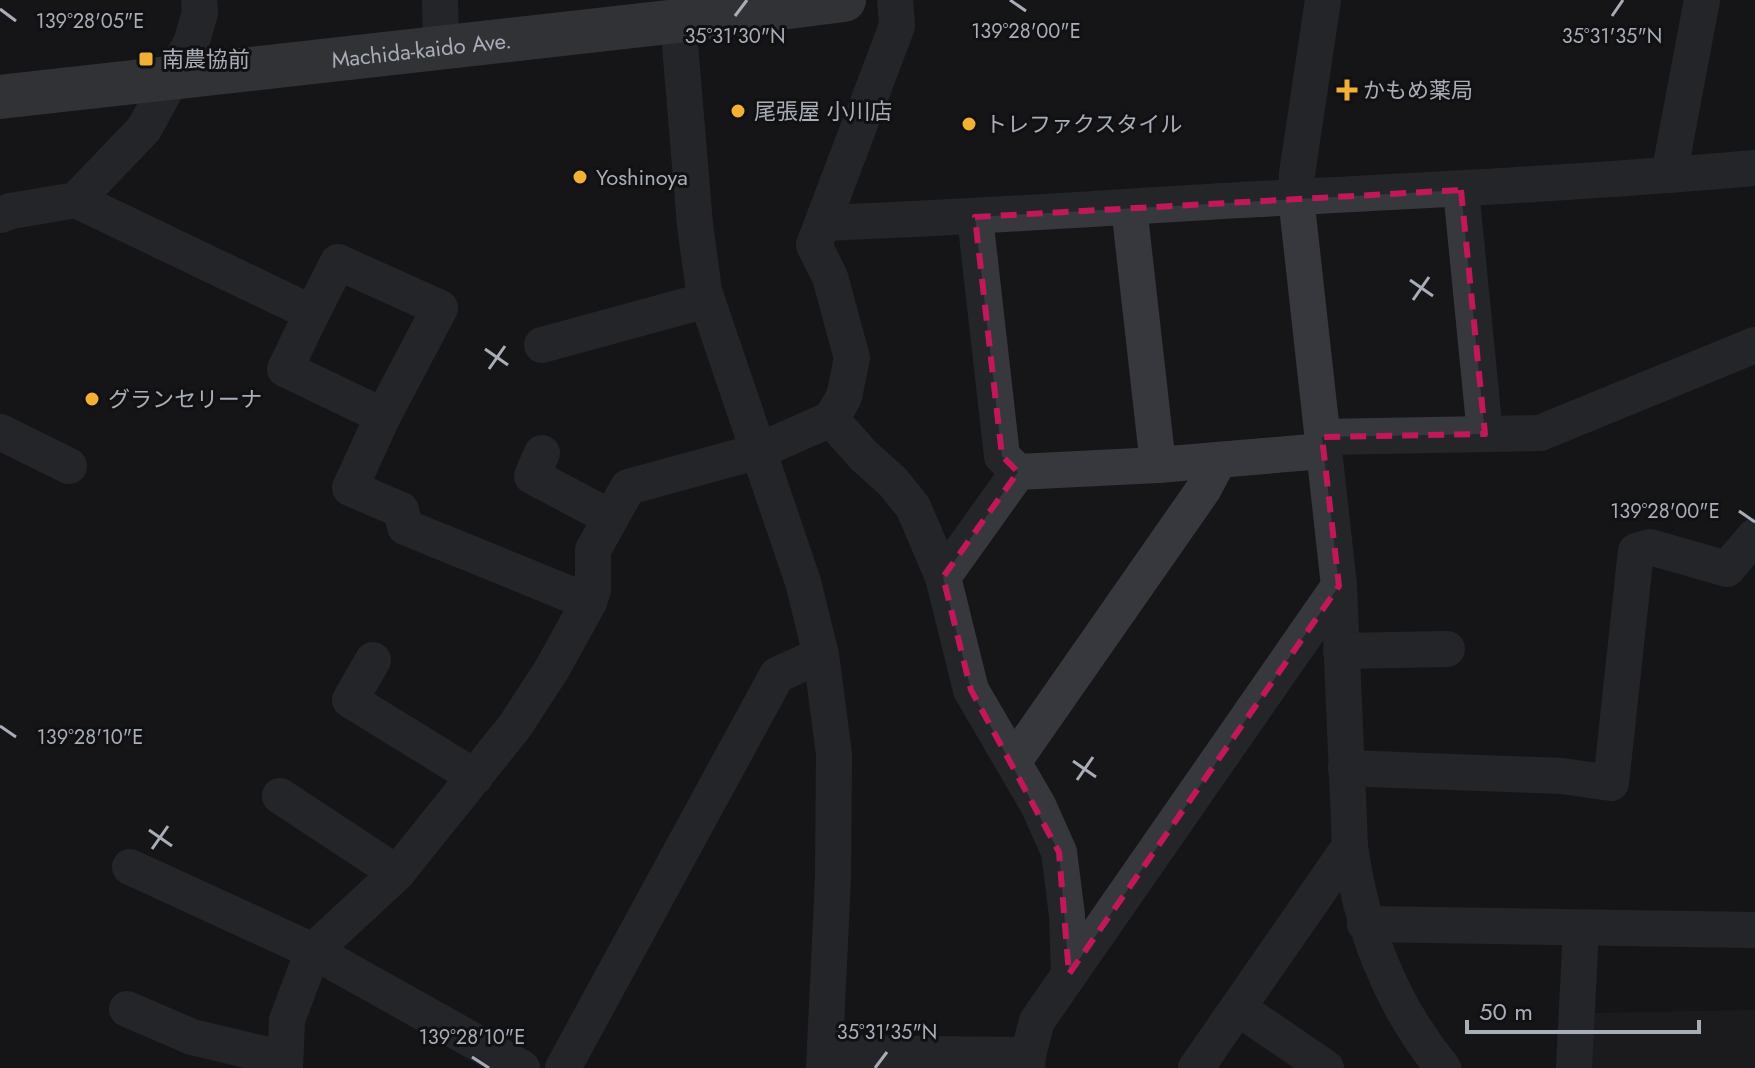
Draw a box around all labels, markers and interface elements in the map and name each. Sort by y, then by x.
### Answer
text: 139°28'05"E [36,7,144,36]
text: 139°28'00"E [971,17,1081,46]
text: 35°31'30"N [684,22,786,51]
text: 35°31'35"N [1562,22,1662,51]
street label: Machida-kaido Ave. [330,24,513,76]
place label: 南農協前 [162,43,250,75]
marker: 南農協前 [137,50,155,68]
place label: かもめ薬局 [1363,74,1473,106]
marker: かもめ薬局 [1338,81,1356,99]
place label: 尾張屋 小川店 [754,95,893,127]
marker: 尾張屋 小川店 [729,102,747,120]
place label: トレファクスタイル [985,108,1182,140]
marker: トレファクスタイル [960,115,978,133]
place label: Yoshinoya [596,161,688,193]
marker: Yoshinoya [571,168,589,186]
place label: グランセリーナ [108,383,262,415]
marker: グランセリーナ [83,390,101,408]
text: 139°28'00"E [1610,497,1720,526]
text: 139°28'10"E [37,723,143,752]
scale bar [1467,984,1699,1034]
text: 50 m [1479,994,1533,1029]
text: 35°31'35"N [837,1018,937,1047]
text: 139°28'10"E [419,1023,525,1052]

